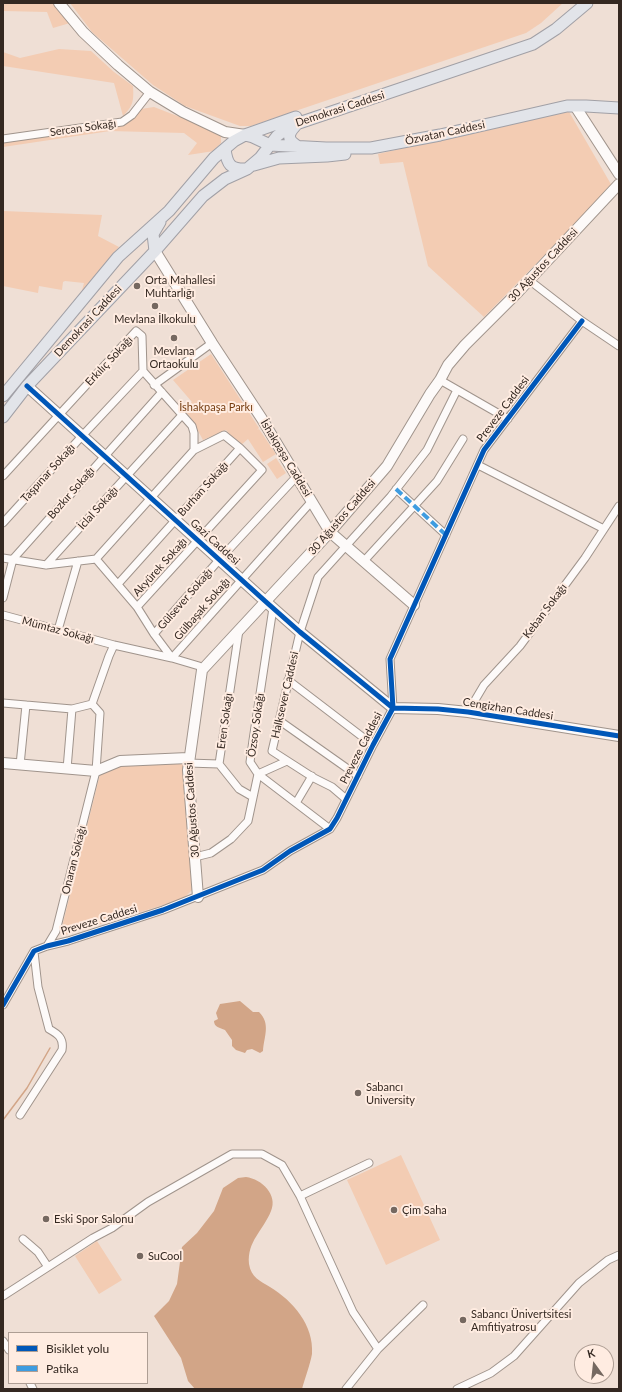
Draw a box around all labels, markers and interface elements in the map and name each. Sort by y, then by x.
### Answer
street label: Demokrasi Caddesi [294,88,386,130]
street label: Sercan Sokağı [49,117,117,139]
street label: Özvatan Caddesi [404,118,486,148]
street label: 30 Ağustos Caddesi [506,225,580,305]
place label: Orta Mahallesi Muhtarlığı [145,273,215,299]
marker: Orta Mahallesi Muhtarlığı [132,281,142,291]
street label: Demokrasi Caddesi [51,283,125,359]
marker: Mevlana İlkokulu [150,301,160,311]
place label: Mevlana İlkokulu [114,312,196,326]
street label: Erkılıç Sokağı [83,333,135,389]
marker: Mevlana Ortaokulu [169,333,179,343]
place label: Mevlana Ortaokulu [150,344,198,370]
street label: Preveze Caddesi [474,373,532,445]
park label: İshakpaşa Parkı [179,400,253,414]
street label: İshakpaşa Caddesi [258,417,314,499]
street label: Taşpınar Sokağı [18,441,78,505]
street label: Burhan Sokağı [175,459,231,519]
street label: Bozkır Sokağı [45,464,97,522]
street label: 30 Ağustos Caddesi [306,477,378,557]
street label: İclal Sokağı [75,484,121,532]
street label: Gazi Caddesi [187,516,243,568]
street label: Akyürek Sokağı [130,535,190,599]
street label: Gülsever Sokağı [155,566,215,632]
street label: Gülbaşak Sokağı [171,575,233,643]
street label: Keban Sokağı [520,581,570,641]
street label: Mümtaz Sokağı [21,614,95,646]
street label: Halksever Caddesi [269,650,301,740]
street label: Eren Sokağı [215,692,235,750]
street label: Özsoy Sokağı [245,692,267,758]
street label: Cengizhan Caddesi [462,695,554,723]
street label: Preveze Caddesi [337,710,385,786]
street label: 30 Ağustos Caddesi [182,762,202,858]
street label: Onaran Sokağı [59,824,89,896]
street label: Preveze Caddesi [59,902,139,938]
place label: Sabancı University [366,1080,415,1106]
marker: Sabancı University [353,1088,363,1098]
place label: Çim Saha [402,1203,447,1217]
marker: Çim Saha [389,1205,399,1215]
place label: Eski Spor Salonu [54,1212,134,1226]
marker: Eski Spor Salonu [41,1214,51,1224]
place label: SuCool [148,1249,182,1263]
marker: SuCool [135,1251,145,1261]
place label: Sabancı Ünivertsitesi Amfitiyatrosu [471,1307,571,1333]
marker: Sabancı Ünivertsitesi Amfitiyatrosu [458,1315,468,1325]
legend [8,1332,148,1384]
text: Bisiklet yolu [46,1341,109,1356]
north arrow [574,1344,614,1384]
text: K [586,1346,596,1360]
text: Patika [46,1361,78,1376]

